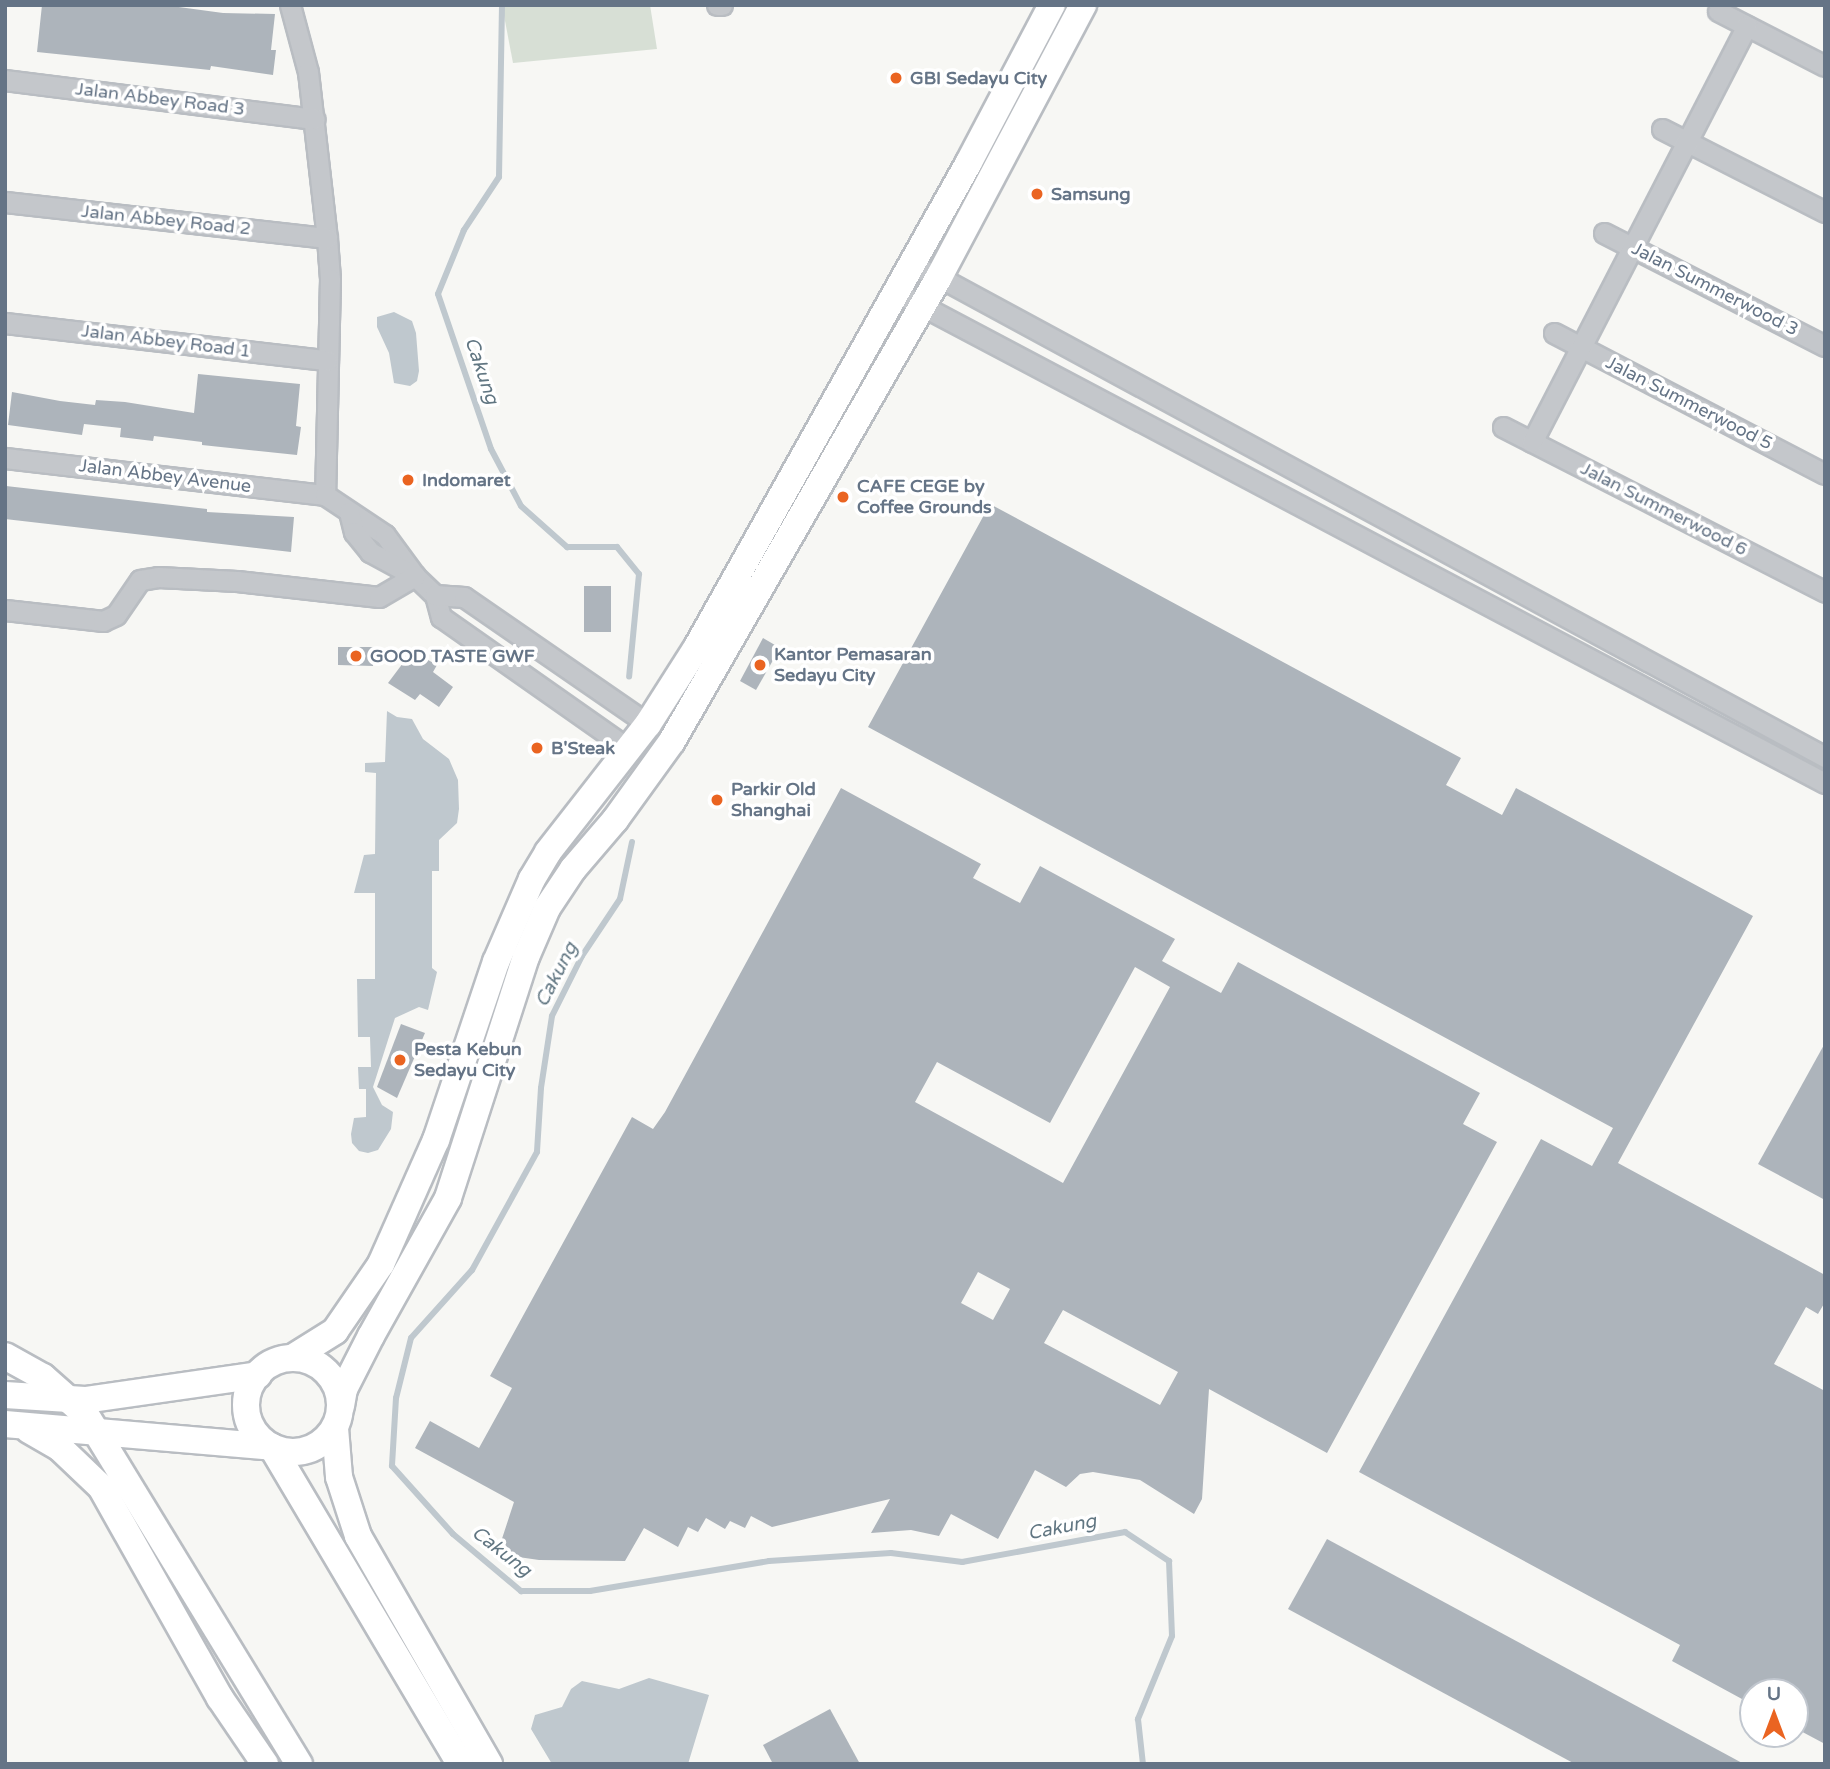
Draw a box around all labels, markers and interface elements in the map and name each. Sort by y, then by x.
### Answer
place label: GBI Sedayu City [910,67,1047,89]
marker: GBI Sedayu City [888,70,904,86]
street label: Jalan Abbey Road 3 [74,78,246,120]
place label: Samsung [1051,183,1131,205]
marker: Samsung [1029,186,1045,202]
street label: Jalan Abbey Road 2 [80,200,252,240]
street label: Jalan Summerwood 3 [1628,238,1802,340]
street label: Jalan Abbey Road 1 [80,320,252,362]
water label: Cakung [459,334,503,408]
street label: Jalan Summerwood 5 [1602,352,1776,454]
street label: Jalan Abbey Avenue [78,455,252,497]
street label: Jalan Summerwood 6 [1577,458,1751,560]
place label: Indomaret [422,469,511,491]
marker: Indomaret [400,472,416,488]
place label: CAFE CEGE by Coffee Grounds [857,476,992,518]
marker: CAFE CEGE by Coffee Grounds [835,489,851,505]
place label: Kantor Pemasaran Sedayu City [774,644,932,686]
place label: GOOD TASTE GWF [370,645,535,667]
marker: GOOD TASTE GWF [348,648,364,664]
marker: Kantor Pemasaran Sedayu City [752,657,768,673]
place label: B'Steak [551,737,615,759]
marker: B'Steak [529,740,545,756]
place label: Parkir Old Shanghai [731,779,816,822]
marker: Parkir Old Shanghai [709,792,725,808]
water label: Cakung [531,939,583,1011]
place label: Pesta Kebun Sedayu City [414,1039,522,1082]
marker: Pesta Kebun Sedayu City [392,1052,408,1068]
water label: Cakung [1026,1510,1098,1546]
water label: Cakung [467,1522,535,1582]
north arrow [1739,1678,1809,1748]
text: U [1767,1683,1781,1705]

